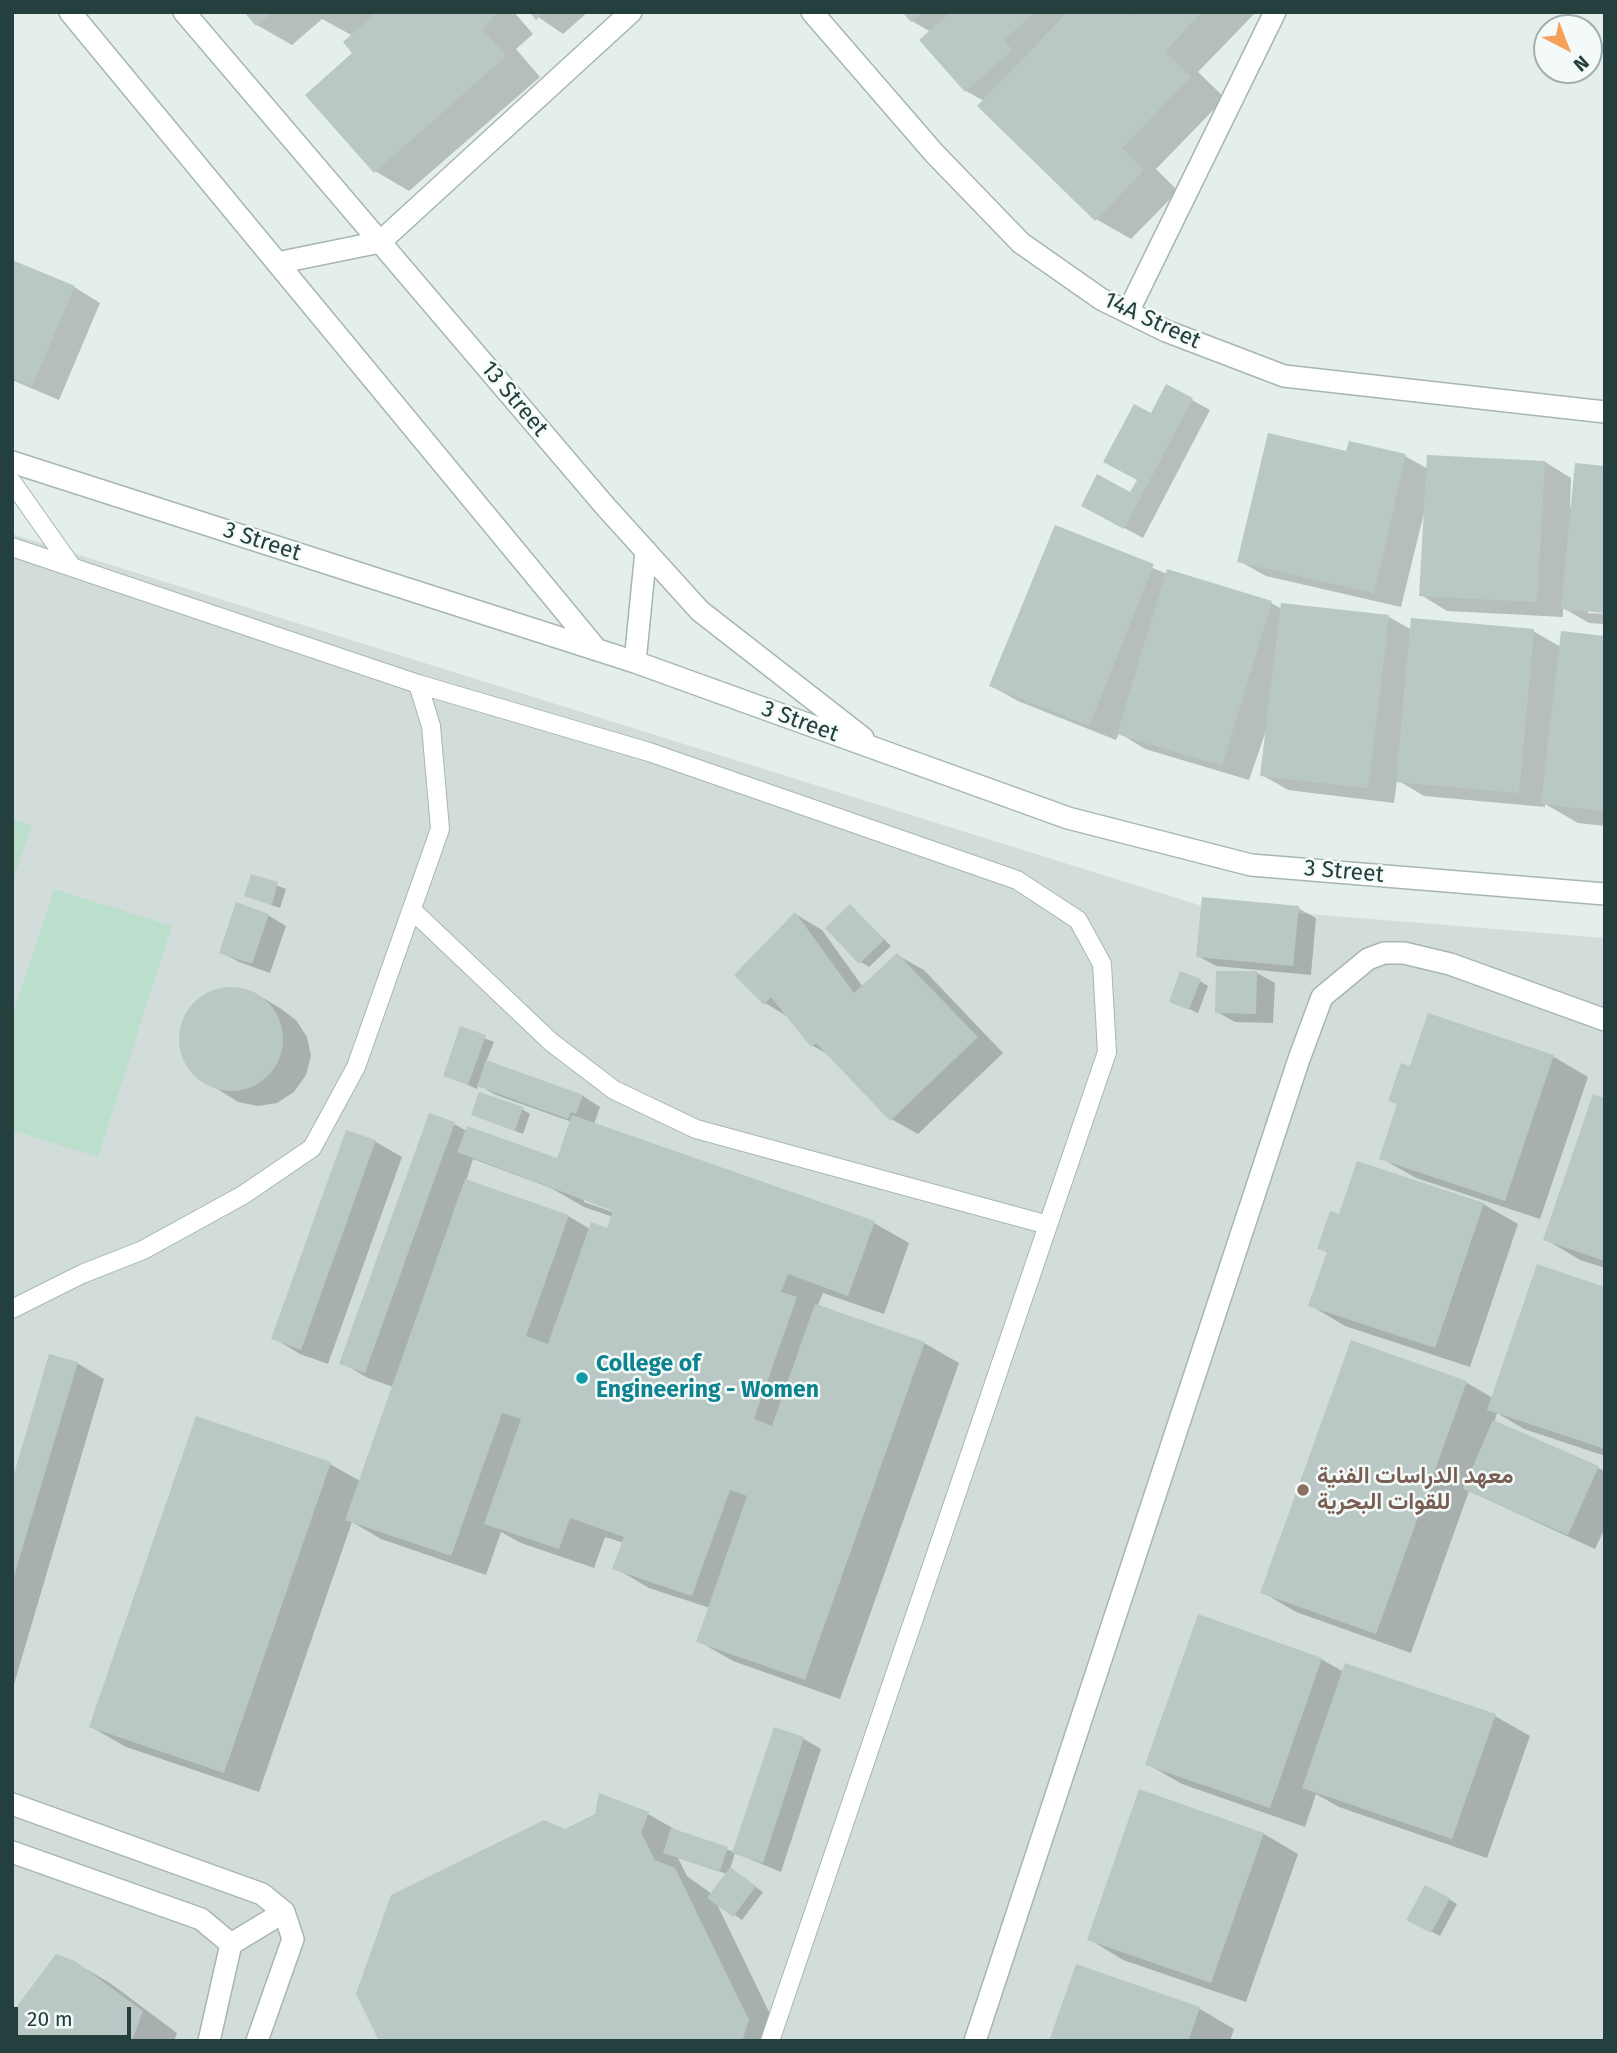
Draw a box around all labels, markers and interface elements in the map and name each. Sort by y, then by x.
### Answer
north arrow [1533,14,1603,84]
text: N [1569,51,1593,76]
street label: 14A Street [1099,287,1205,355]
street label: 13 Street [475,356,553,442]
street label: 3 Street [220,517,304,567]
street label: 3 Street [758,695,842,749]
street label: 3 Street [1303,855,1385,889]
place label: College of Engineering - Women [596,1351,819,1405]
marker: College of Engineering - Women [574,1370,590,1386]
place label: معهد الدراسات الفنية للقوات البحرية [1317,1463,1513,1517]
marker: معهد الدراسات الفنية للقوات البحرية [1295,1482,1311,1498]
scale bar [18,1994,135,2038]
text: 20 m [27,2006,73,2032]

